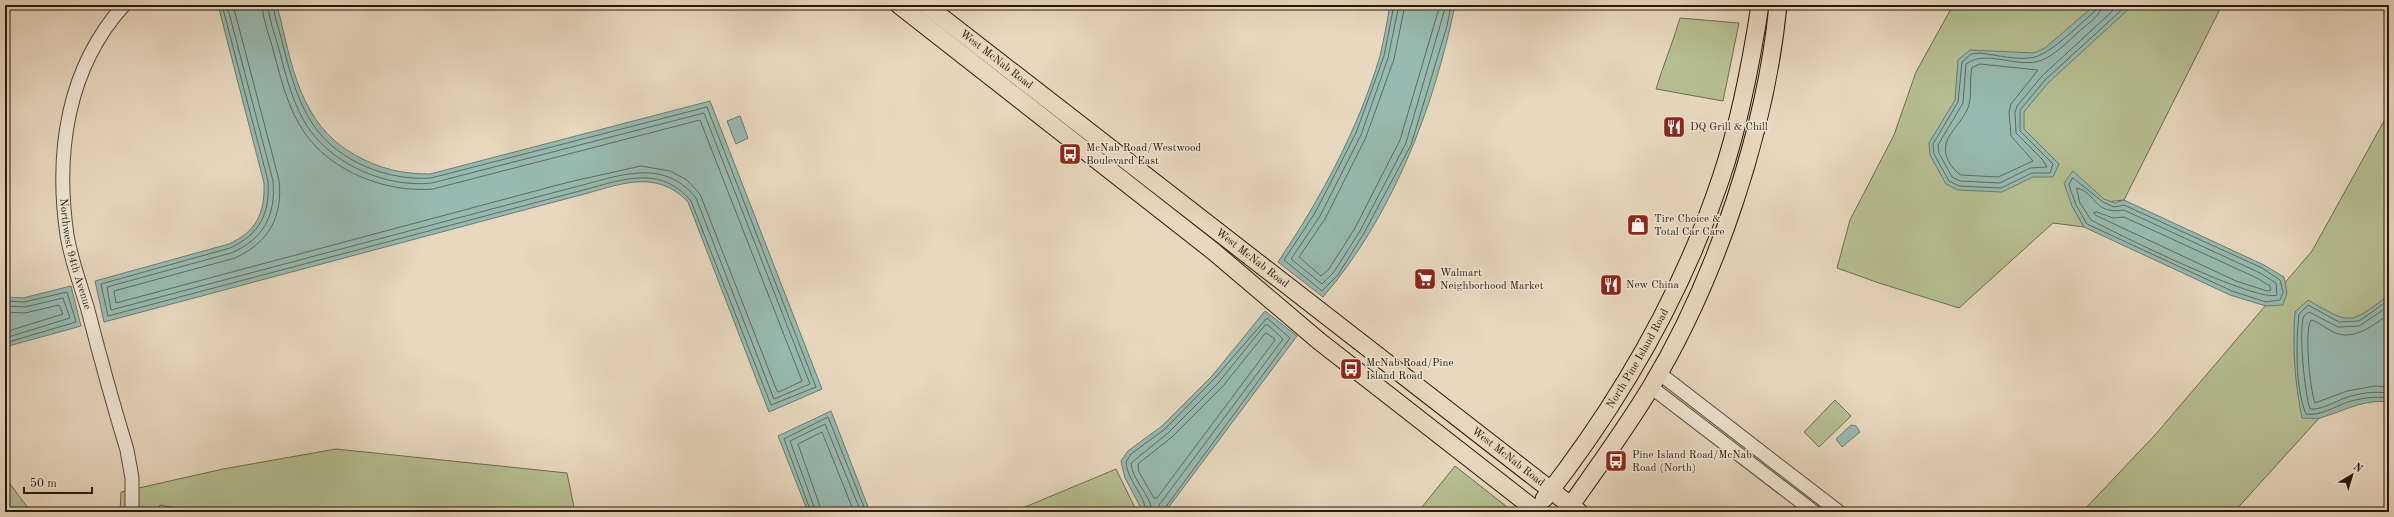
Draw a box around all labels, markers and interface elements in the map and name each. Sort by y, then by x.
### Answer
street label: West McNab Road [958,28,1035,91]
restaurant icon: DQ Grill & Chill [1661,114,1687,140]
place label: DQ Grill & Chill [1690,122,1768,133]
bus stop icon: McNab Road/Westwood Boulevard East [1057,141,1083,167]
place label: McNab Road/Westwood Boulevard East [1086,143,1201,167]
street label: Northwest 94th Avenue [58,198,93,311]
shop icon: Tire Choice & Total Car Care [1625,212,1651,238]
place label: Tire Choice & Total Car Care [1654,214,1725,238]
street label: West McNab Road [1214,227,1291,290]
supermarket icon: Walmart Neighborhood Market [1412,266,1438,292]
place label: Walmart Neighborhood Market [1440,268,1544,292]
restaurant icon: New China [1598,272,1624,298]
place label: New China [1626,280,1679,291]
street label: North Pine Island Road [1605,307,1671,410]
bus stop icon: McNab Road/Pine Island Road [1338,356,1364,382]
place label: McNab Road/Pine Island Road [1366,358,1454,382]
street label: West McNab Road [1470,425,1547,489]
bus stop icon: Pine Island Road/McNab Road (North) [1603,448,1629,474]
place label: Pine Island Road/McNab Road (North) [1632,450,1752,474]
north arrow [2332,455,2372,495]
text: N [2351,461,2364,476]
scale bar [24,469,92,495]
text: 50 m [30,477,57,490]

